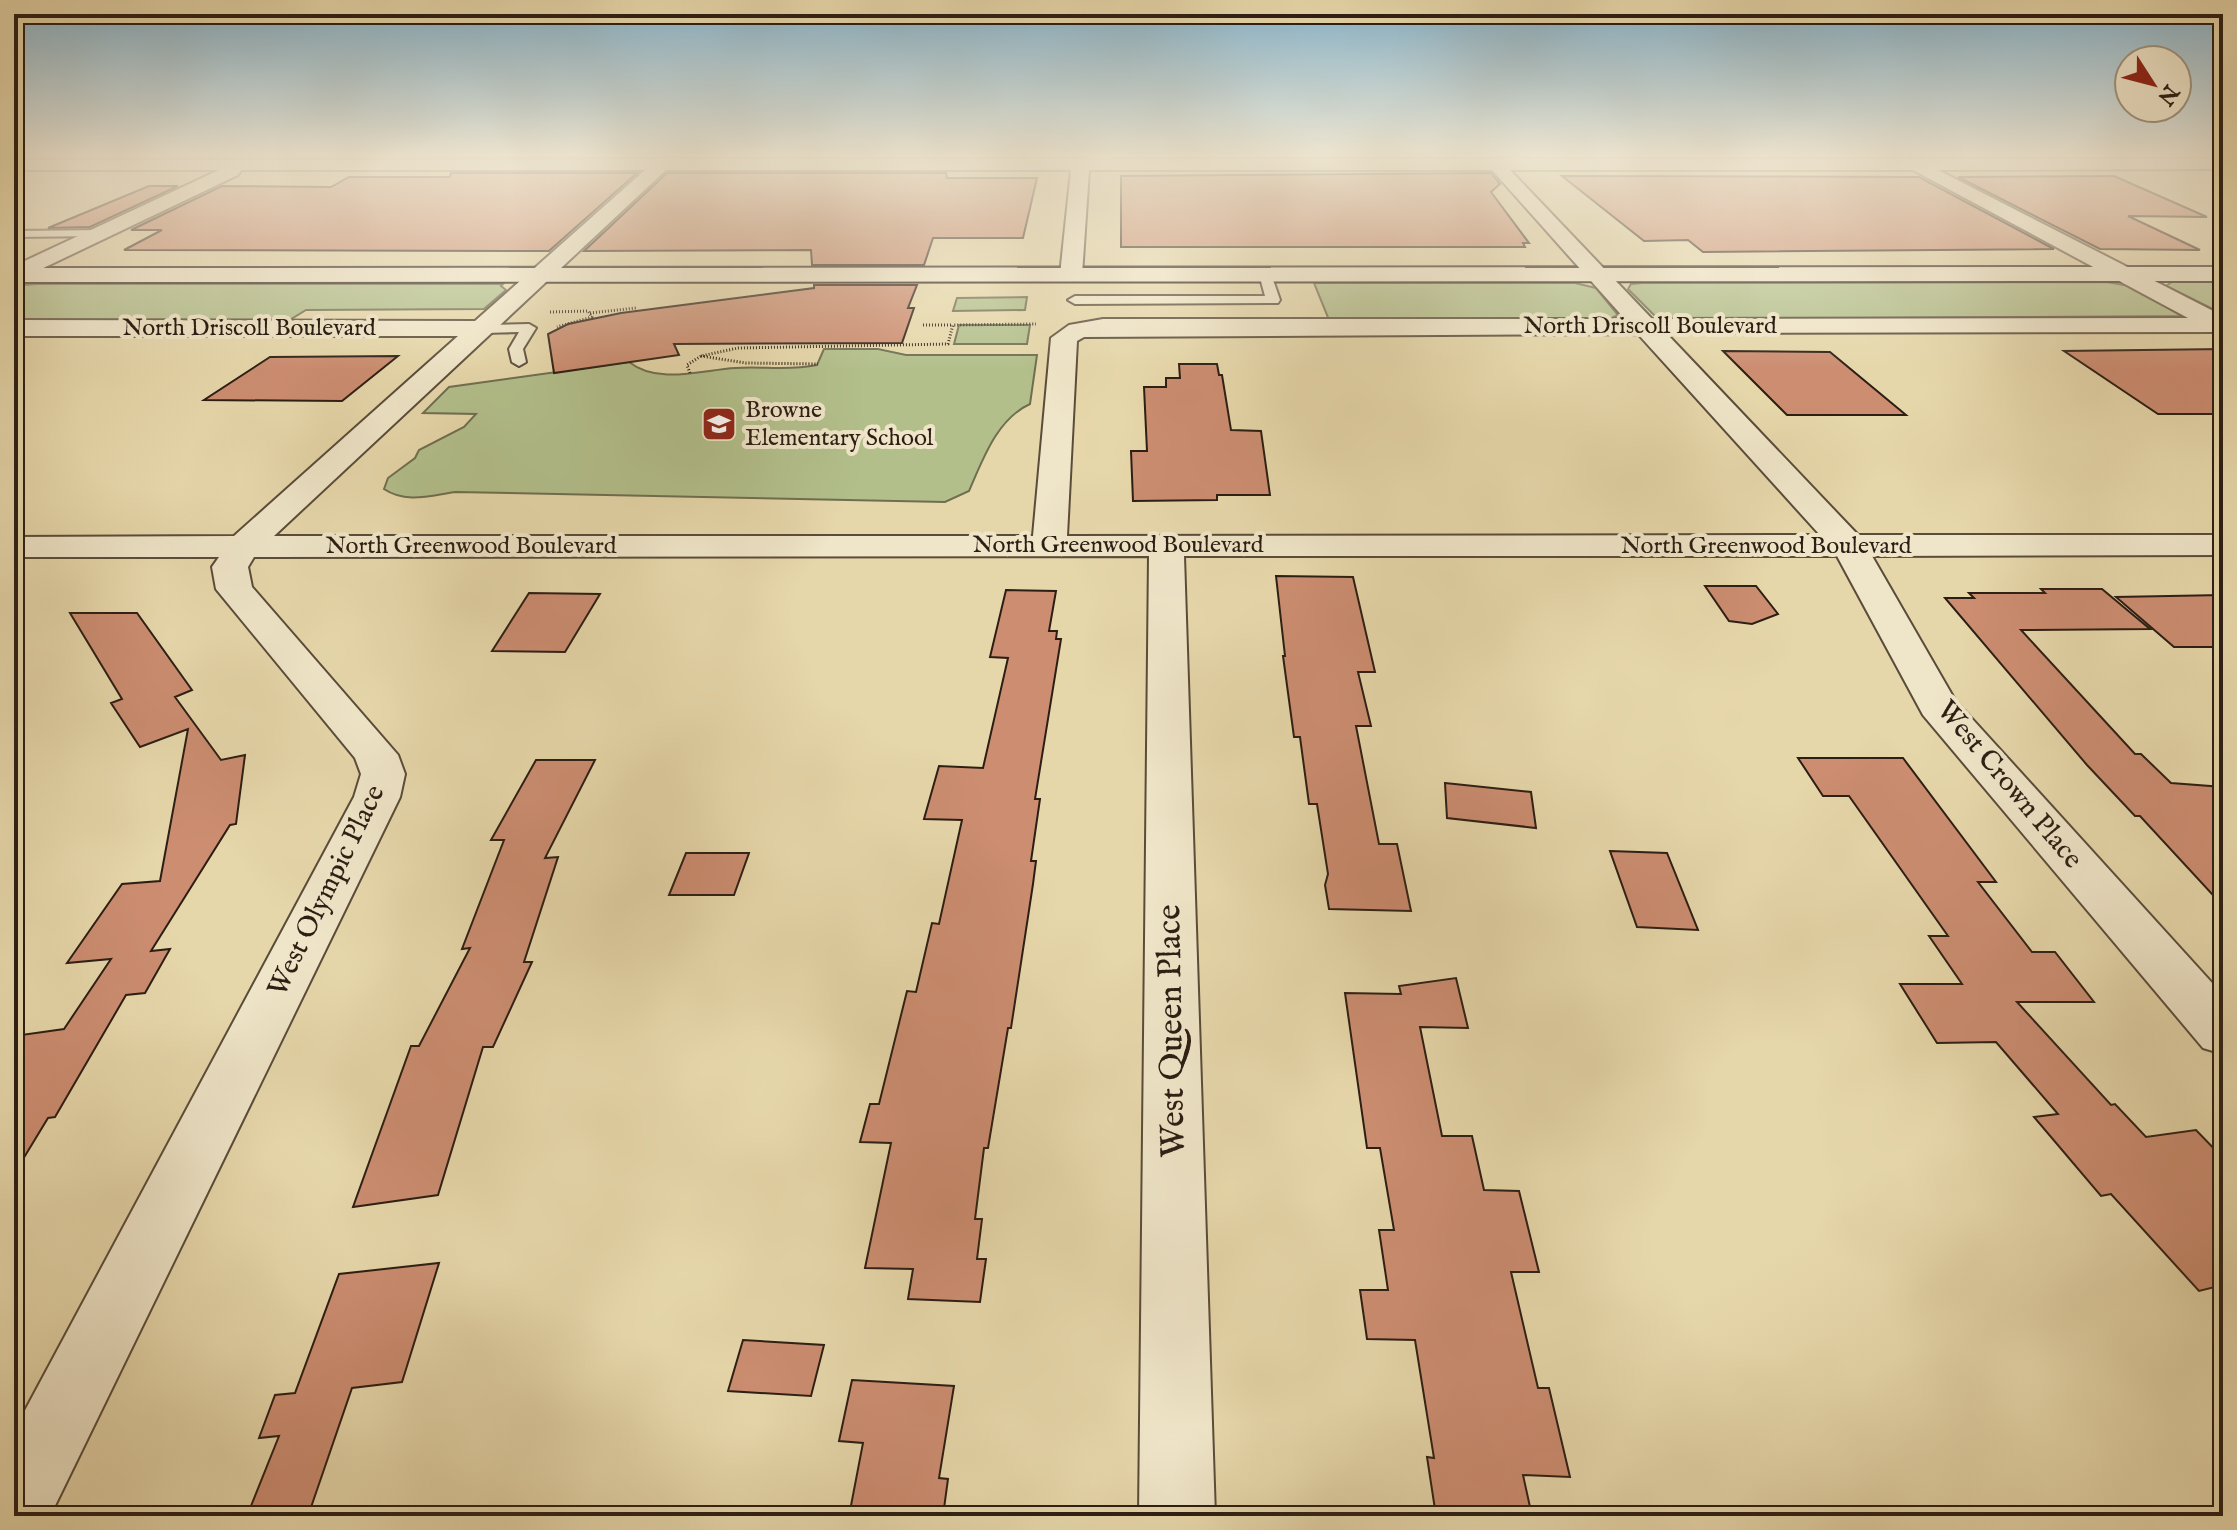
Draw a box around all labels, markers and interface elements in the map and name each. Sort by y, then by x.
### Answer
north arrow [2113,44,2193,124]
text: N [2151,78,2185,111]
street label: North Driscoll Boulevard [1523,311,1777,342]
street label: North Driscoll Boulevard [122,313,376,344]
place label: Browne Elementary School [745,395,934,454]
school or university icon: Browne Elementary School [700,405,738,443]
street label: North Greenwood Boulevard [972,530,1264,561]
street label: North Greenwood Boulevard [325,531,617,562]
street label: North Greenwood Boulevard [1620,531,1912,562]
street label: West Crown Place [1928,694,2090,876]
street label: West Olympic Place [261,779,393,1003]
street label: West Queen Place [1148,904,1196,1158]

